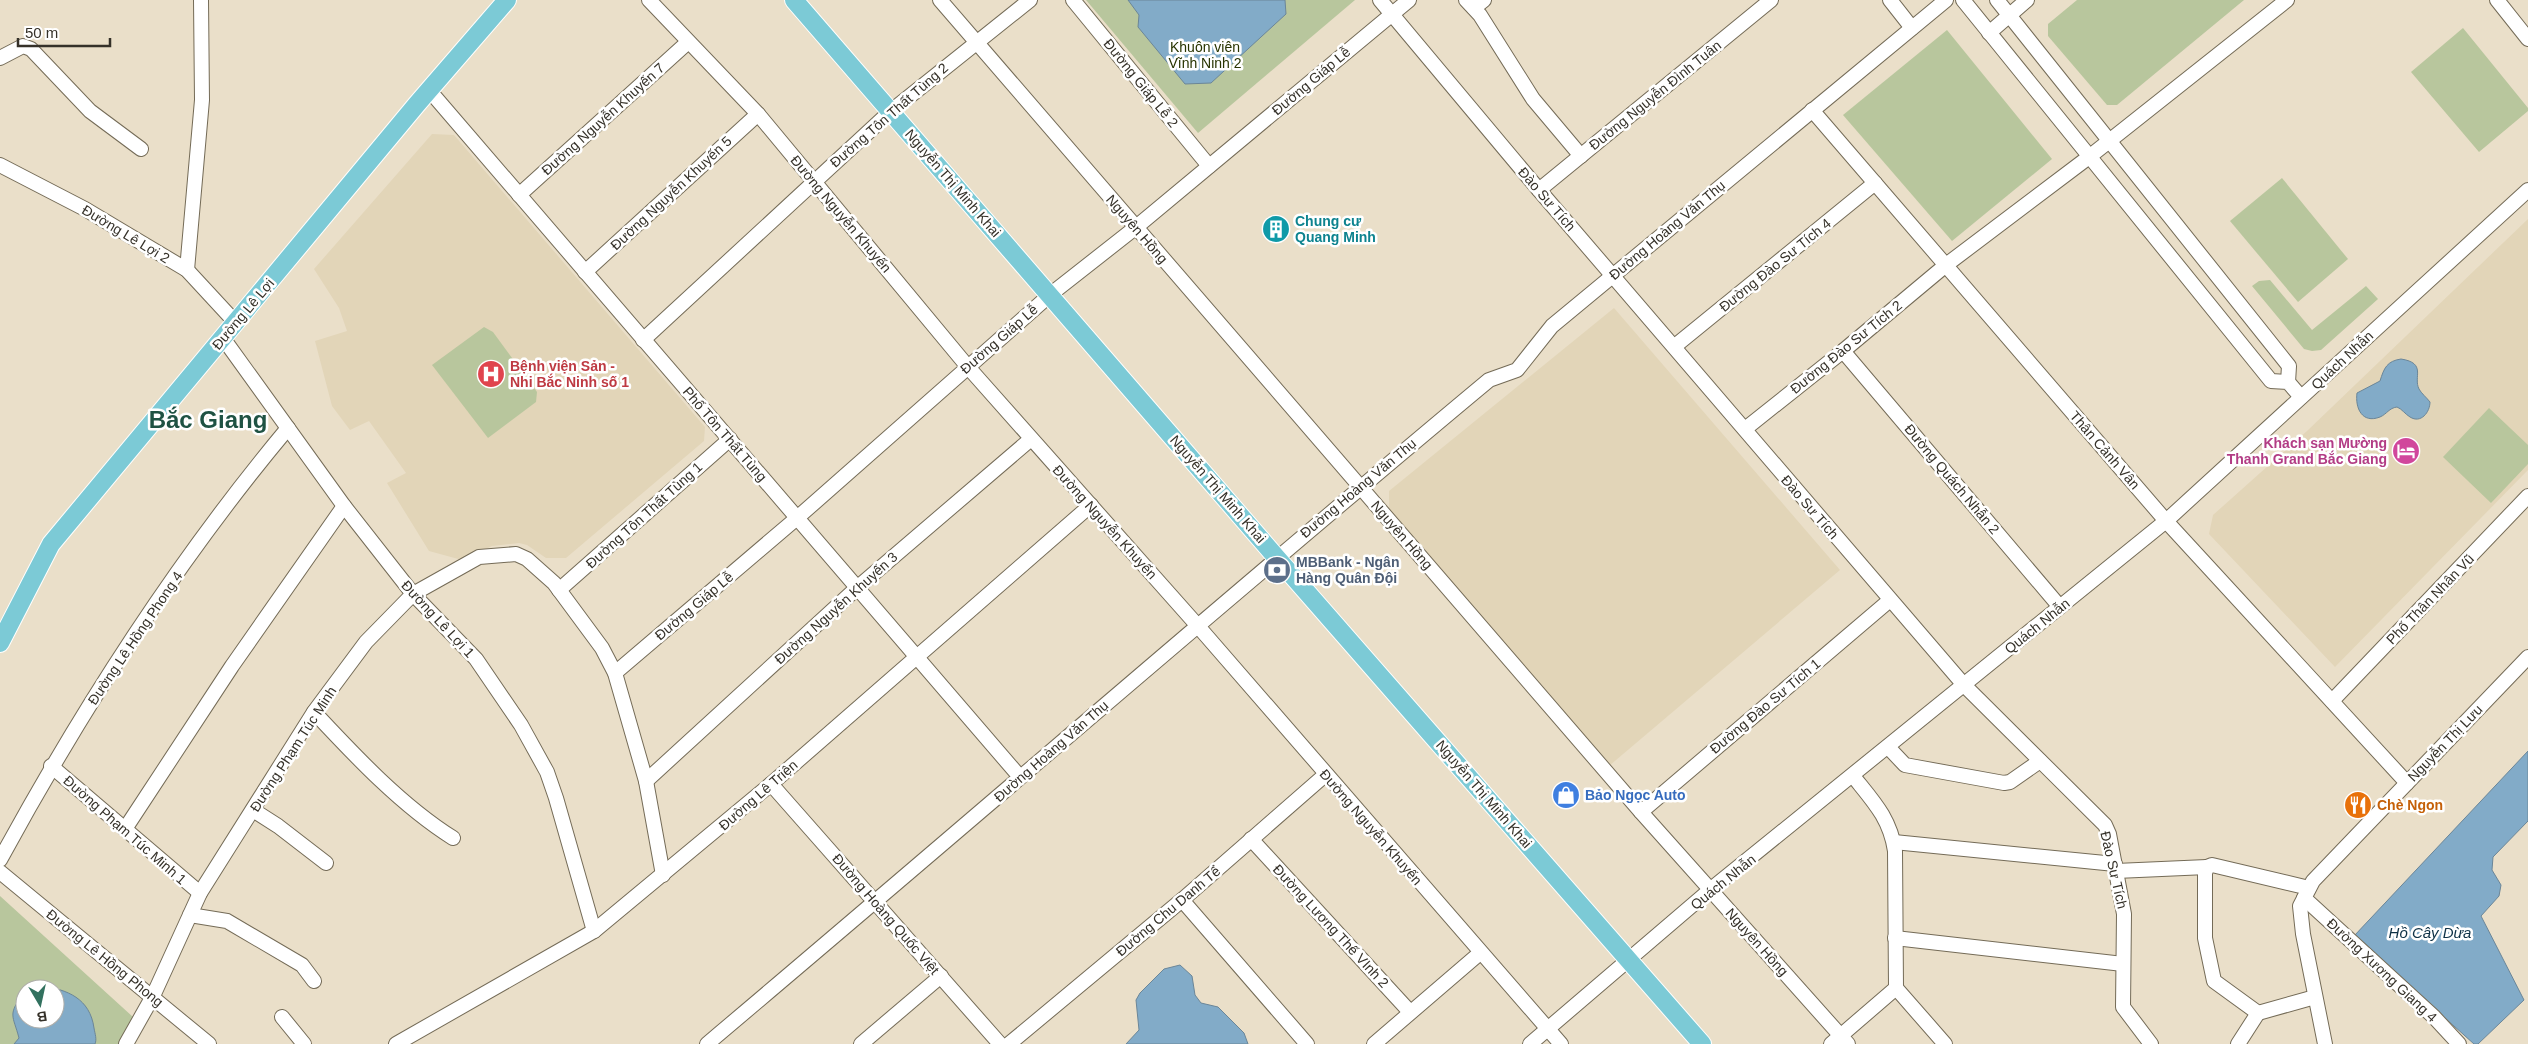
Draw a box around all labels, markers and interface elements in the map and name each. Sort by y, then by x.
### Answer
scale bar [18,15,110,47]
text: 50 m [25,24,58,41]
street label: Đường Giáp Lễ 2 [1101,36,1182,130]
street label: Đường Nguyễn Đình Tuân [1586,37,1724,153]
park label: Khuôn viên Vĩnh Ninh 2 [1168,39,1242,71]
street label: Đường Giáp Lễ [1269,44,1354,118]
street label: Đường Tôn Thất Tùng 2 [827,59,951,171]
street label: Đường Nguyễn Khuyến 7 [538,60,668,178]
street label: Nguyễn Thị Minh Khai [902,126,1004,240]
street label: Đường Nguyễn Khuyến 5 [607,133,735,253]
street label: Đường Nguyễn Khuyến [787,152,895,276]
street label: Đào Sư Tích [1515,164,1579,234]
street label: Đường Hoàng Văn Thụ [1606,177,1728,283]
street label: Nguyên Hồng [1103,191,1171,267]
street label: Đường Lê Lợi 2 [79,202,173,267]
place label: Chung cư Quang Minh [1295,213,1376,245]
building icon: Chung cư Quang Minh [1261,214,1291,244]
street label: Đường Đào Sư Tích 4 [1716,215,1834,315]
street label: Đường Lê Lợi [209,275,277,353]
street label: Đường Đào Sư Tích 2 [1787,297,1905,397]
street label: Đường Giáp Lễ [957,301,1041,377]
street label: Quách Nhẫn [2308,327,2376,393]
place label: Bệnh viện Sản - Nhi Bắc Ninh số 1 [510,358,629,390]
hospital icon: Bệnh viện Sản - Nhi Bắc Ninh số 1 [476,359,506,389]
street label: Phố Tôn Thất Tùng [680,384,770,484]
district label: Bắc Giang [149,406,267,433]
street label: Thân Cảnh Vân [2067,408,2143,492]
street label: Đường Quách Nhẫn 2 [1901,421,2003,537]
street label: Nguyễn Thị Minh Khai [1167,432,1269,546]
street label: Đường Hoàng Văn Thụ [1297,435,1419,541]
place label: Khách sạn Mường Thanh Grand Bắc Giang [2227,435,2387,467]
hotel icon: Khách sạn Mường Thanh Grand Bắc Giang [2391,436,2421,466]
street label: Đường Tôn Thất Tùng 1 [583,458,706,571]
street label: Đường Nguyễn Khuyến [1050,462,1160,582]
street label: Đào Sư Tích [1778,472,1842,542]
street label: Nguyên Hồng [1368,497,1436,573]
street label: Đường Nguyễn Khuyến 3 [771,549,901,667]
street label: Phố Thân Nhân Vũ [2383,551,2477,647]
place label: MBBank - Ngân Hàng Quân Đội [1296,554,1399,586]
bank icon: MBBank - Ngân Hàng Quân Đội [1262,555,1292,585]
street label: Đường Lê Hồng Phong 4 [84,568,186,708]
street label: Đường Giáp Lễ [652,569,737,643]
street label: Đường Lê Lợi 1 [398,577,478,661]
street label: Quách Nhẫn [2001,595,2073,657]
street label: Đường Đào Sư Tích 1 [1707,655,1824,757]
street label: Đường Phạm Túc Minh [247,683,339,815]
street label: Đường Hoàng Văn Thụ [991,697,1111,805]
street label: Nguyễn Thị Lưu [2404,701,2486,785]
street label: Nguyễn Thị Minh Khai [1433,737,1535,851]
street label: Đường Lê Triện [715,757,801,833]
street label: Đường Nguyễn Khuyến [1316,766,1426,888]
street label: Đường Phạm Túc Minh 1 [60,772,190,888]
shop icon: Bảo Ngọc Auto [1551,780,1581,810]
place label: Bảo Ngọc Auto [1585,787,1686,803]
restaurant icon: Chè Ngon [2343,790,2373,820]
place label: Chè Ngon [2377,797,2443,813]
street label: Đào Sư Tích [2097,830,2131,910]
street label: Đường Hoàng Quốc Việt [829,850,943,978]
street label: Quách Nhẫn [1687,851,1759,913]
street label: Đường Lương Thế VInh 2 [1270,861,1392,991]
street label: Đường Chu Danh Tể [1113,863,1224,959]
street label: Nguyên Hồng [1722,905,1792,979]
street label: Đường Lê Hồng Phong [43,906,167,1010]
street label: Đường Xương Giang 4 [2324,915,2440,1025]
water label: Hồ Cây Dừa [2389,924,2471,941]
north arrow [15,979,65,1029]
text: B [36,1008,48,1026]

